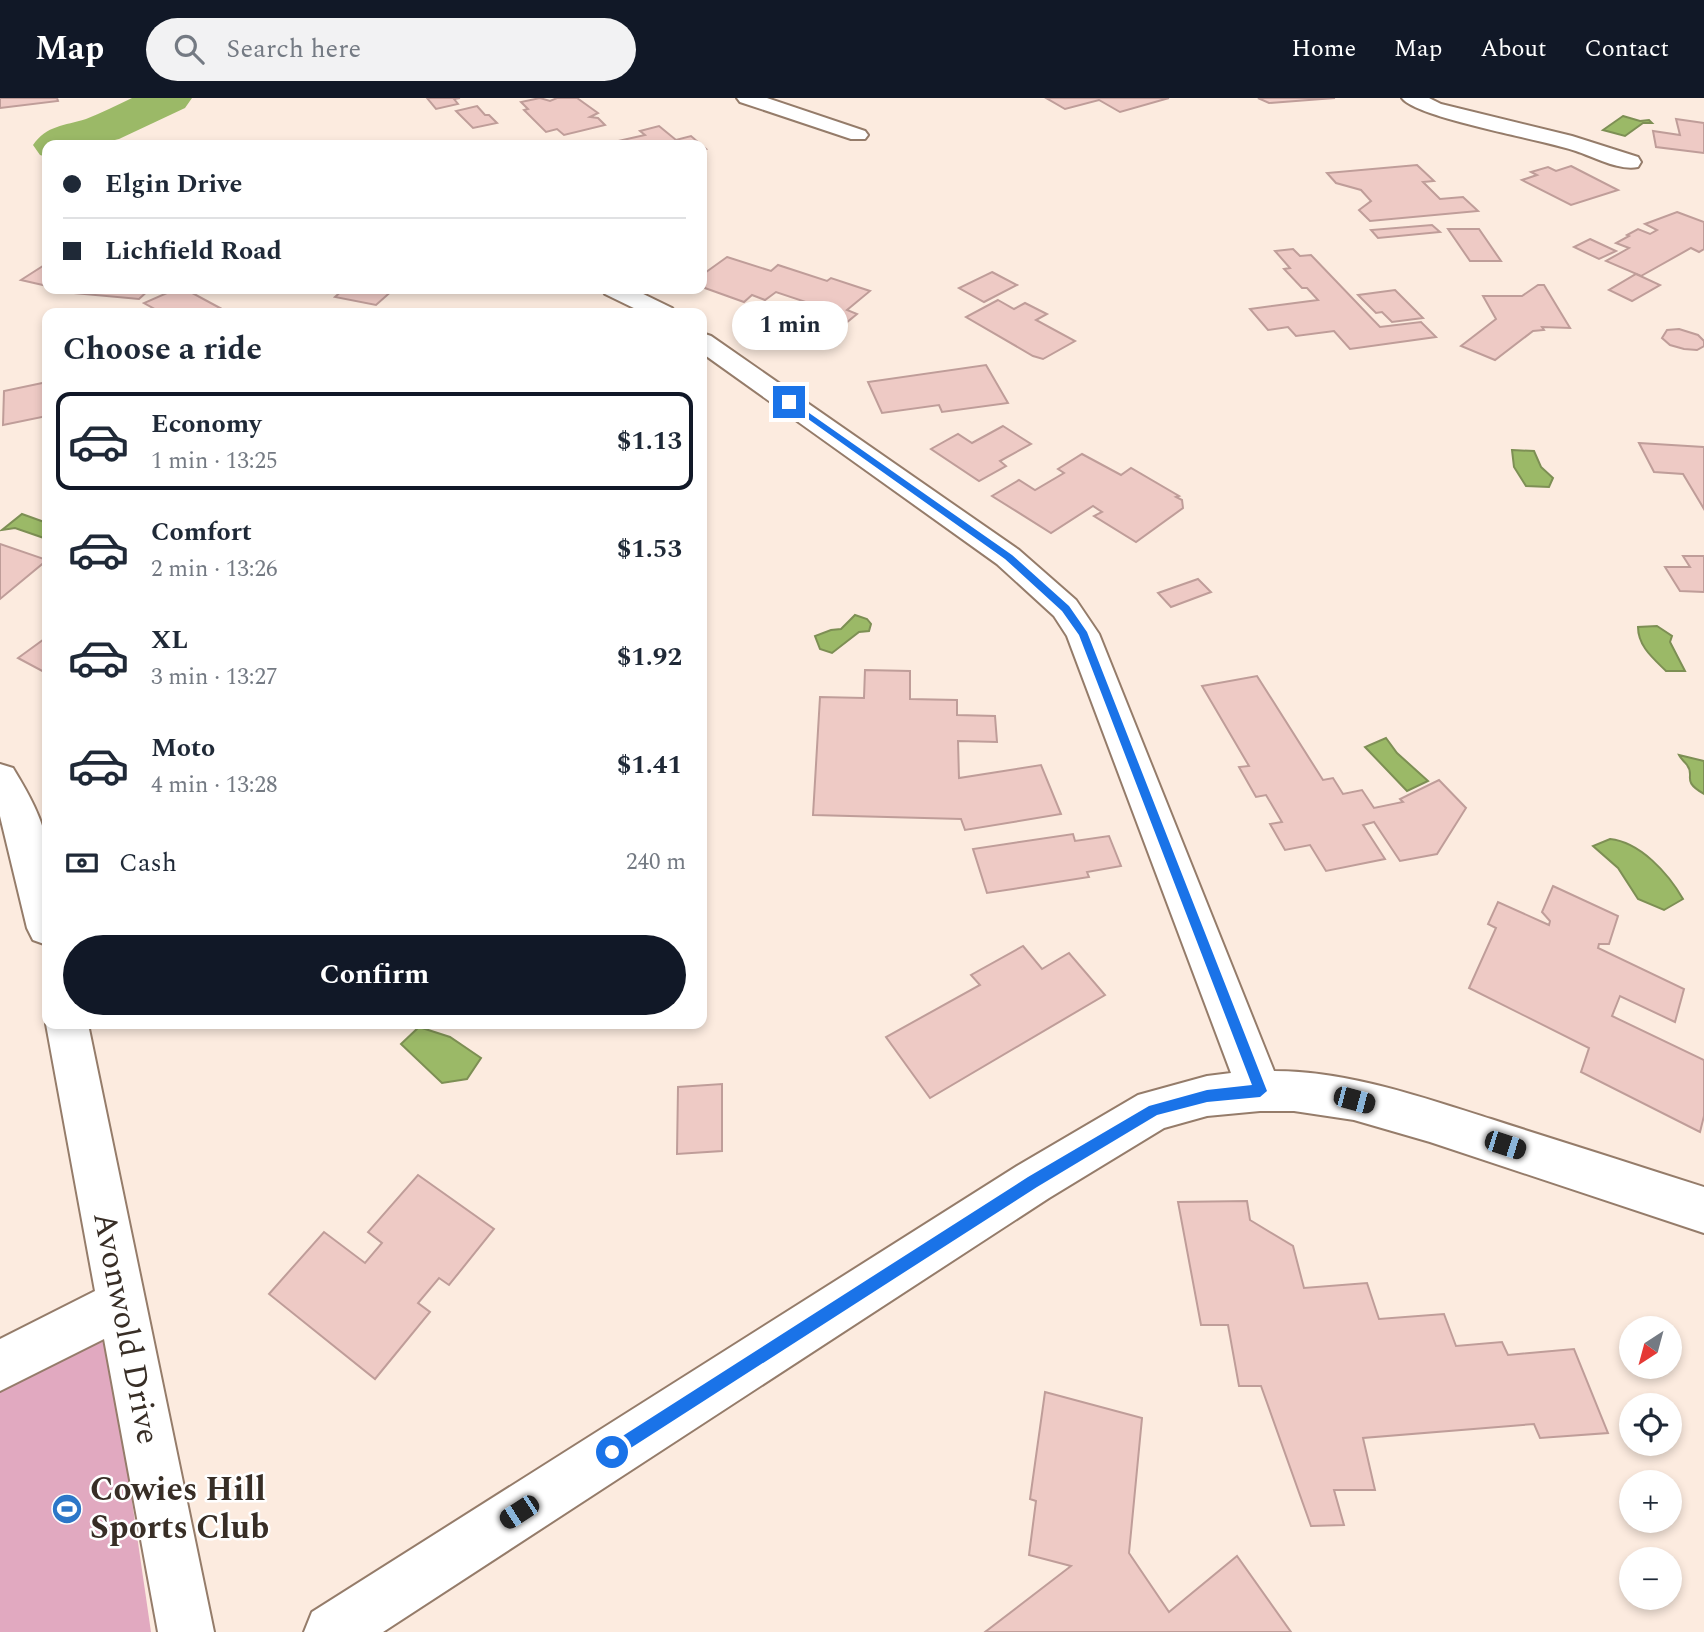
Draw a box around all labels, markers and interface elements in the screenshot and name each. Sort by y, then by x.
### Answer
search box [146,18,636,81]
text: Map [35,24,104,74]
text: Search here [226,29,361,69]
icon: search [170,30,208,68]
text: Home [1291,31,1356,67]
text: Map [1394,31,1442,67]
text: About [1480,31,1546,67]
text: Contact [1584,31,1669,67]
text: Elgin Drive [105,164,242,204]
text: Lichfield Road [105,231,282,271]
callout: 1 min [731,300,847,350]
text: 1 min [759,308,821,343]
text: Choose a ride [63,325,262,374]
route end [773,386,805,418]
text: Economy [151,404,261,444]
icon: car [67,410,130,473]
text: $1.13 [617,421,682,461]
text: 1 min · 13:25 [151,444,278,479]
text: Comfort [151,512,252,552]
icon: car [67,518,130,581]
text: $1.53 [617,529,682,569]
text: 2 min · 13:26 [151,552,278,587]
text: XL [151,620,188,660]
icon: car [67,626,130,689]
text: $1.92 [617,637,682,677]
text: 3 min · 13:27 [151,660,278,695]
text: Moto [151,728,215,768]
icon: car [67,734,130,797]
text: $1.41 [617,745,682,785]
text: 4 min · 13:28 [151,768,278,803]
text: Cash [119,843,177,883]
icon: cash [63,844,101,882]
text: 240 m [626,845,686,880]
button: Confirm [63,935,686,1015]
car [1331,1084,1378,1116]
car [1482,1129,1529,1161]
street label: Avonwold Drive [79,1207,173,1449]
north arrow [1619,1316,1682,1379]
map controls [1619,1316,1682,1610]
button: locate [1619,1393,1682,1456]
route start [596,1436,628,1468]
place label: Cowies Hill Sports Club [90,1465,269,1553]
button: + [1619,1470,1682,1533]
sports icon: Cowies Hill Sports Club [50,1492,84,1526]
car [496,1492,543,1532]
button: − [1619,1547,1682,1610]

